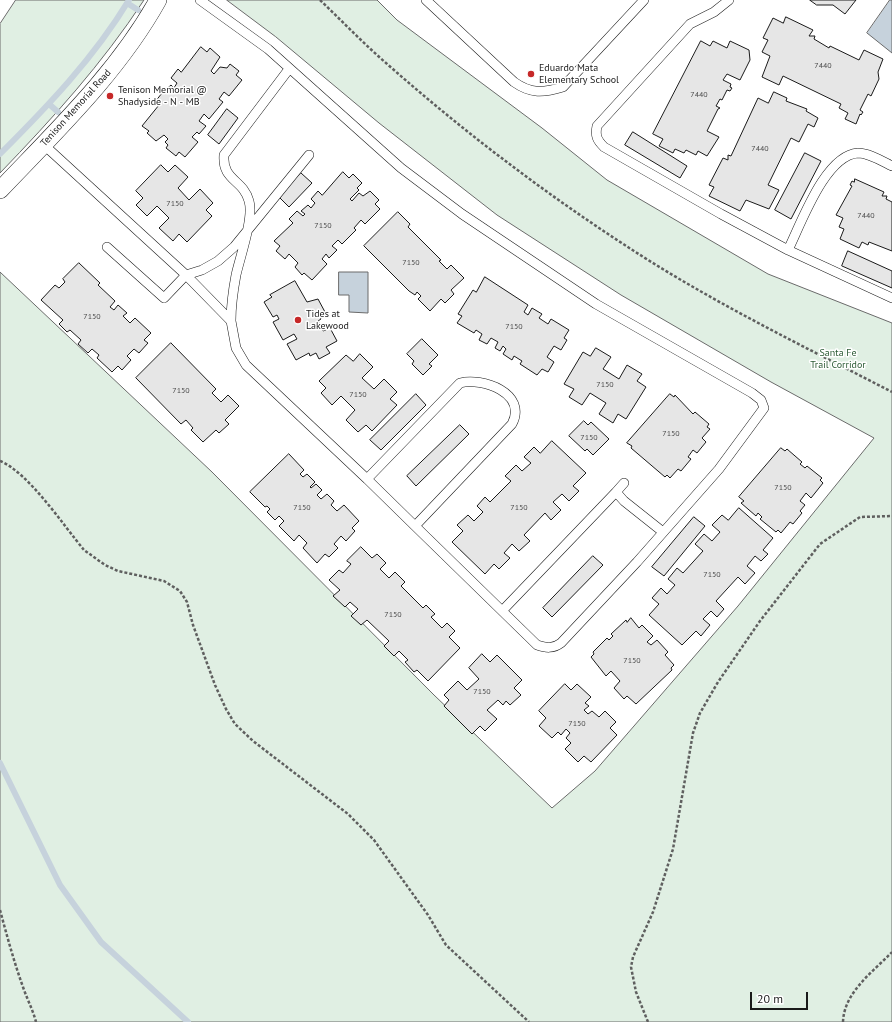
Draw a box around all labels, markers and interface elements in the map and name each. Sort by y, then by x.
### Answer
house number: 7440 [814,61,832,71]
place label: Eduardo Mata Elementary School [539,62,619,86]
street label: Tenison Memorial Road [38,67,114,149]
marker: Eduardo Mata Elementary School [526,69,536,79]
place label: Tenison Memorial @ Shadyside - N - MB [118,84,207,108]
house number: 7440 [690,90,708,100]
marker: Tenison Memorial @ Shadyside - N - MB [105,91,115,101]
house number: 7440 [751,144,769,154]
house number: 7150 [166,199,184,209]
house number: 7440 [857,211,875,221]
house number: 7150 [314,221,332,231]
house number: 7150 [402,258,420,268]
place label: Tides at Lakewood [306,308,349,332]
house number: 7150 [83,312,101,322]
marker: Tides at Lakewood [293,315,303,325]
house number: 7150 [505,322,523,332]
park label: Santa Fe Trail Corridor [810,347,866,370]
house number: 7150 [596,380,614,390]
house number: 7150 [172,386,190,396]
house number: 7150 [349,390,367,400]
house number: 7150 [662,429,680,439]
house number: 7150 [580,433,598,443]
house number: 7150 [774,483,792,493]
house number: 7150 [293,503,311,513]
house number: 7150 [510,503,528,513]
house number: 7150 [703,570,721,580]
house number: 7150 [384,610,402,620]
house number: 7150 [623,656,641,666]
house number: 7150 [473,687,491,697]
house number: 7150 [568,719,586,729]
scale bar [752,984,810,1010]
text: 20 m [757,991,783,1006]

